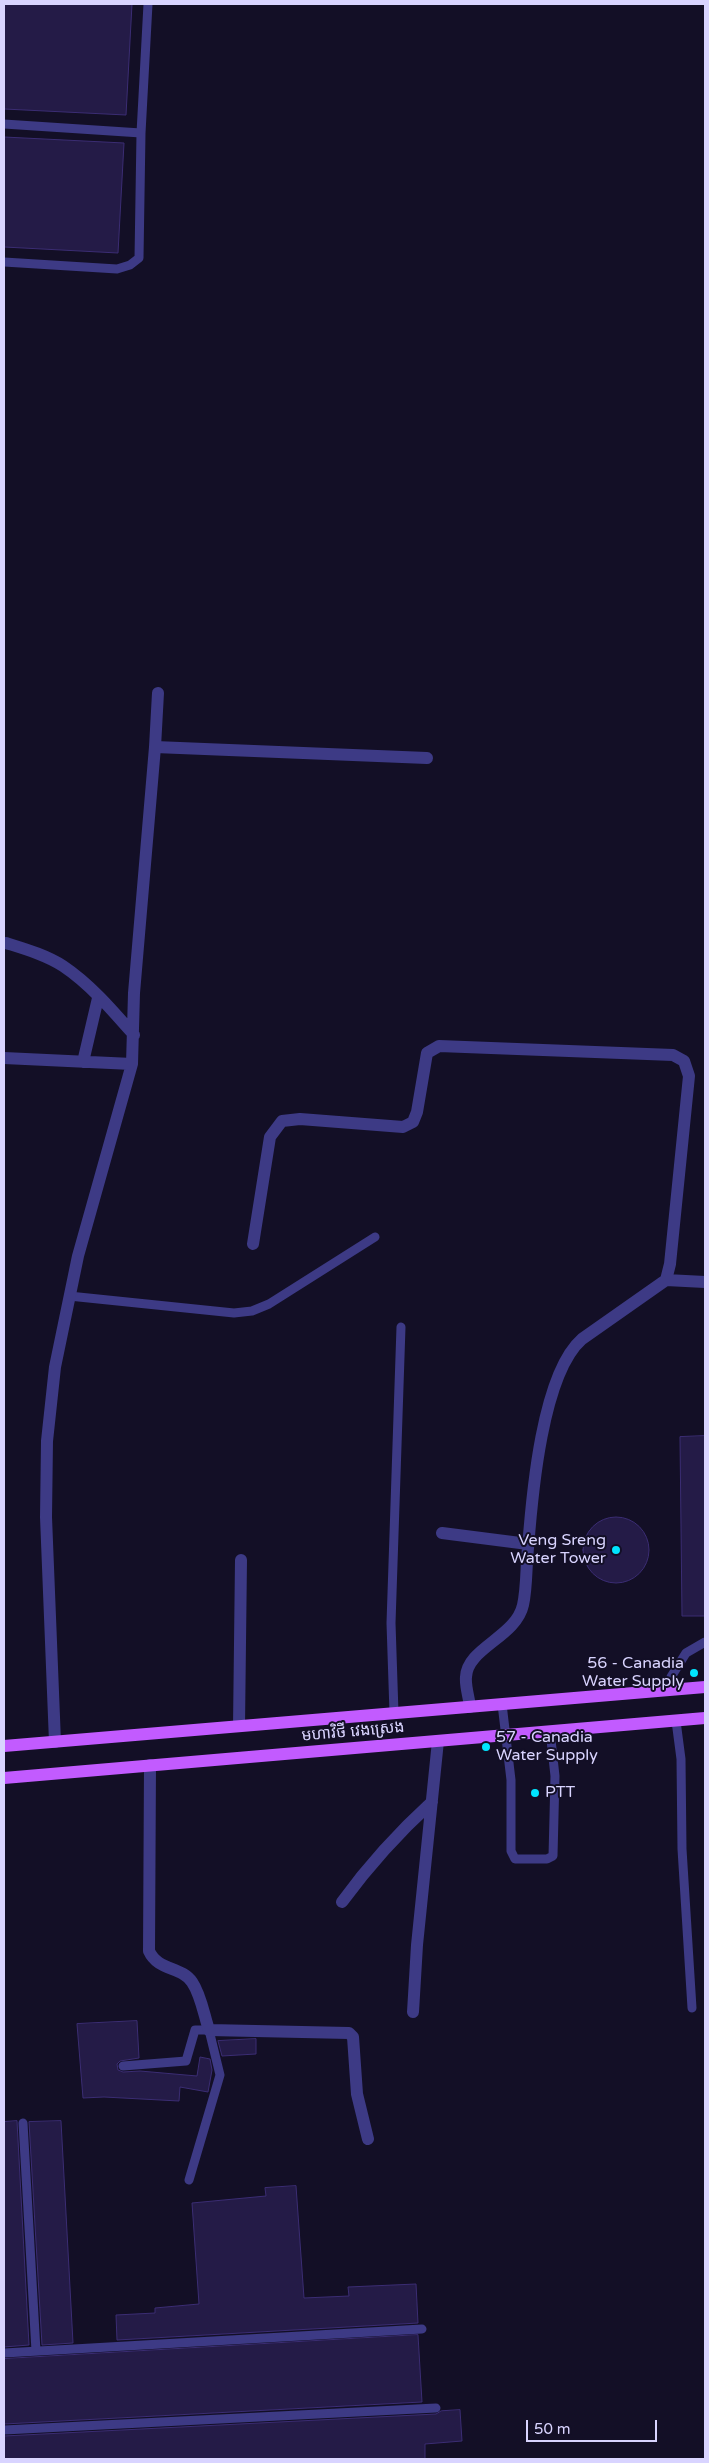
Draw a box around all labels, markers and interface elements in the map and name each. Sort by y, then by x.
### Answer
place label: Veng Sreng Water Tower [510,1531,606,1569]
marker: Veng Sreng Water Tower [610,1544,622,1556]
place label: 56 - Canadia Water Supply [582,1654,684,1692]
marker: 56 - Canadia Water Supply [688,1667,700,1679]
street label: មហាវិថី វេងស្រេង [301,1718,405,1746]
place label: 57 - Canadia Water Supply [496,1728,598,1766]
marker: 57 - Canadia Water Supply [480,1741,492,1753]
place label: PTT [545,1783,575,1803]
marker: PTT [529,1787,541,1799]
scale bar [529,2410,660,2442]
text: 50 m [534,2420,571,2438]

